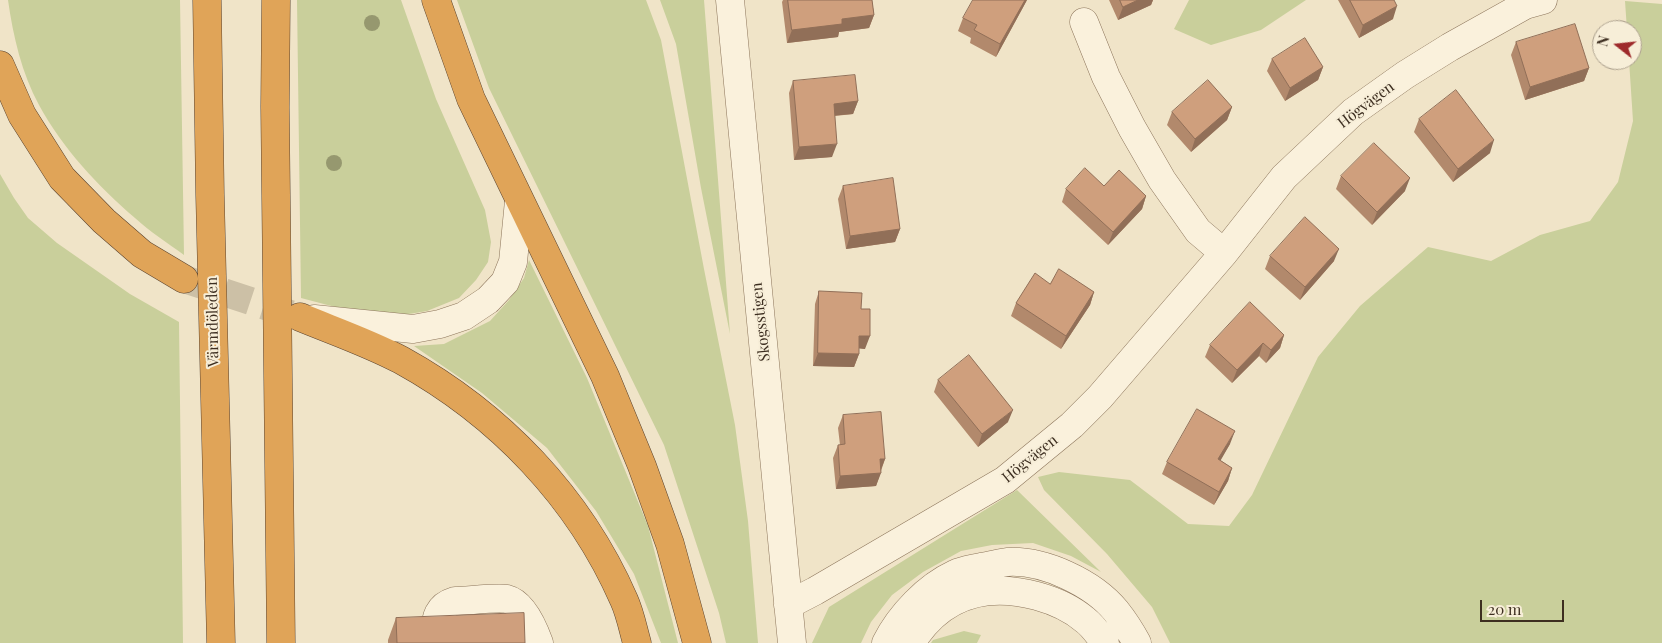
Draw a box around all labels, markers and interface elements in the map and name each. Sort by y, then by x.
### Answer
north arrow [1592,20,1642,70]
text: N [1593,34,1614,48]
street label: Högvägen [1334,78,1398,132]
street label: Värmdöleden [203,277,223,367]
street label: Skogsstigen [748,282,774,362]
street label: Högvägen [999,431,1061,487]
scale bar [1482,590,1566,622]
text: 20 m [1488,599,1521,619]

